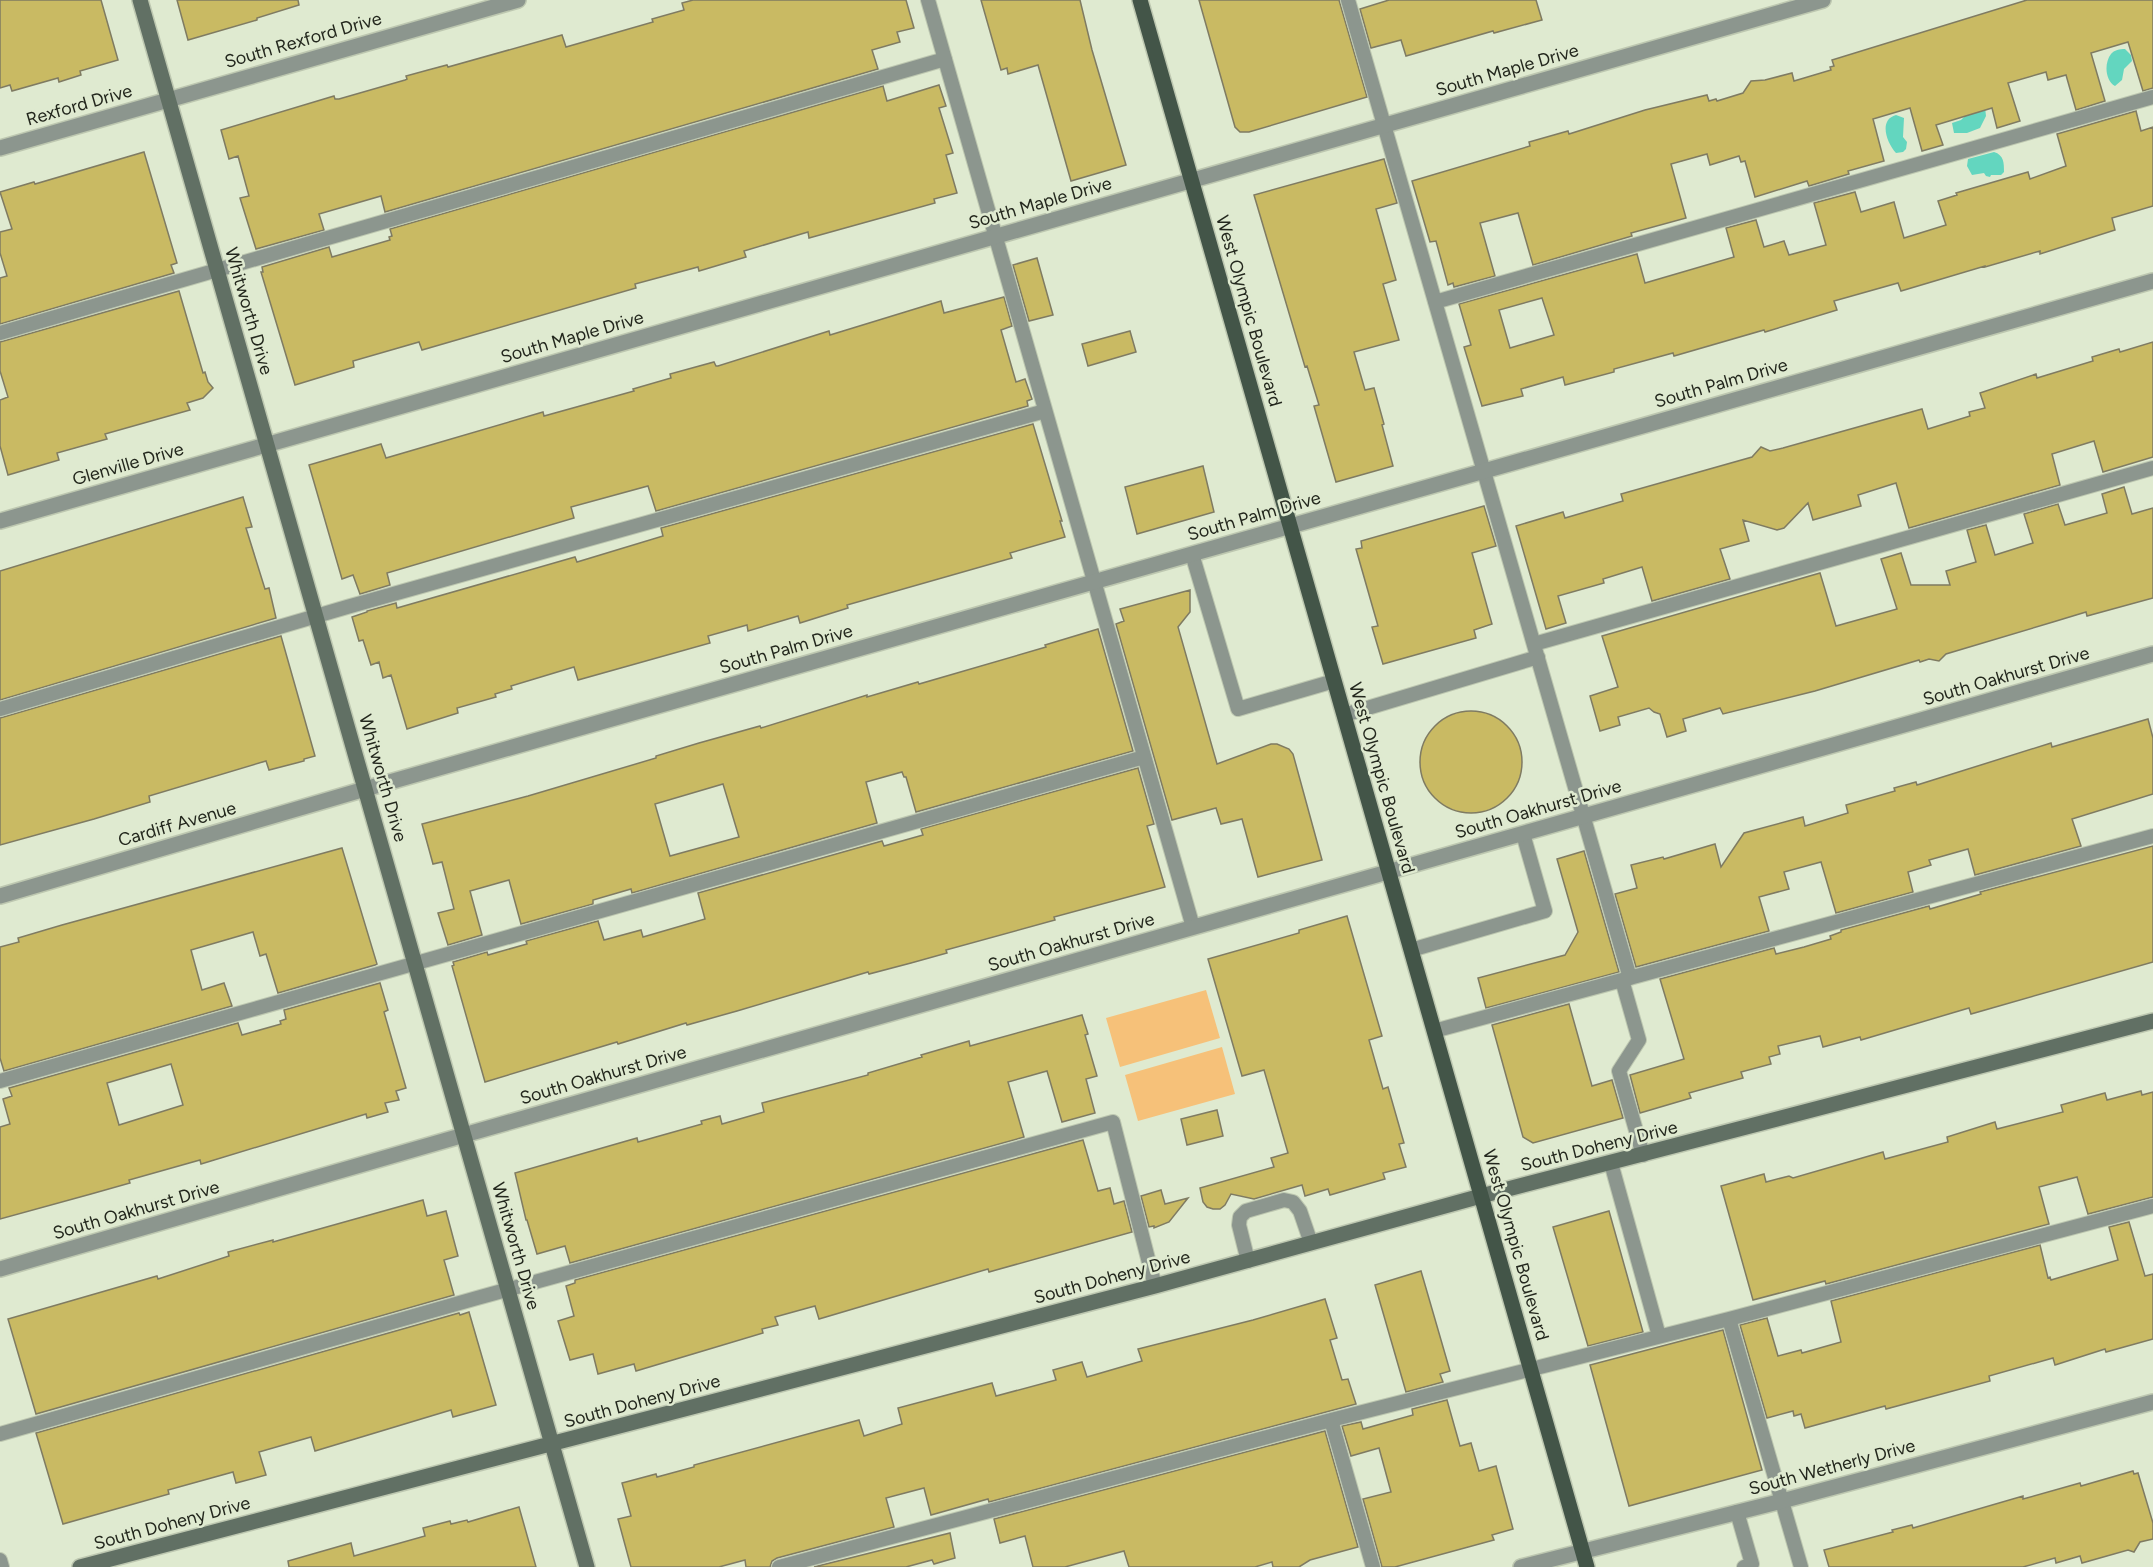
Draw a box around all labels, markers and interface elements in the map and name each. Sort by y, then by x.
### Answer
street label: South Rexford Drive [222,7,384,73]
street label: South Maple Drive [1433,39,1581,101]
street label: Rexford Drive [23,79,135,131]
street label: South Maple Drive [966,172,1114,234]
street label: West Olympic Boulevard [1211,213,1287,409]
street label: Whitworth Drive [220,245,278,377]
street label: South Maple Drive [498,306,646,368]
street label: South Palm Drive [1652,353,1790,413]
street label: Glenville Drive [70,438,186,490]
street label: South Palm Drive [1185,486,1323,546]
street label: South Palm Drive [717,619,855,679]
street label: South Oakhurst Drive [1920,642,2092,710]
street label: West Olympic Boulevard [1344,680,1420,876]
street label: Whitworth Drive [354,712,412,844]
street label: South Oakhurst Drive [1452,775,1624,843]
street label: Cardiff Avenue [116,797,239,851]
street label: South Oakhurst Drive [985,908,1157,976]
street label: South Oakhurst Drive [517,1041,689,1109]
street label: South Doheny Drive [1518,1116,1680,1176]
street label: West Olympic Boulevard [1478,1147,1554,1343]
street label: South Oakhurst Drive [50,1176,222,1244]
street label: Whitworth Drive [487,1180,545,1312]
street label: South Doheny Drive [1031,1246,1193,1308]
street label: South Doheny Drive [561,1370,723,1432]
street label: South Wetherly Drive [1746,1434,1918,1500]
street label: South Doheny Drive [91,1492,253,1554]

